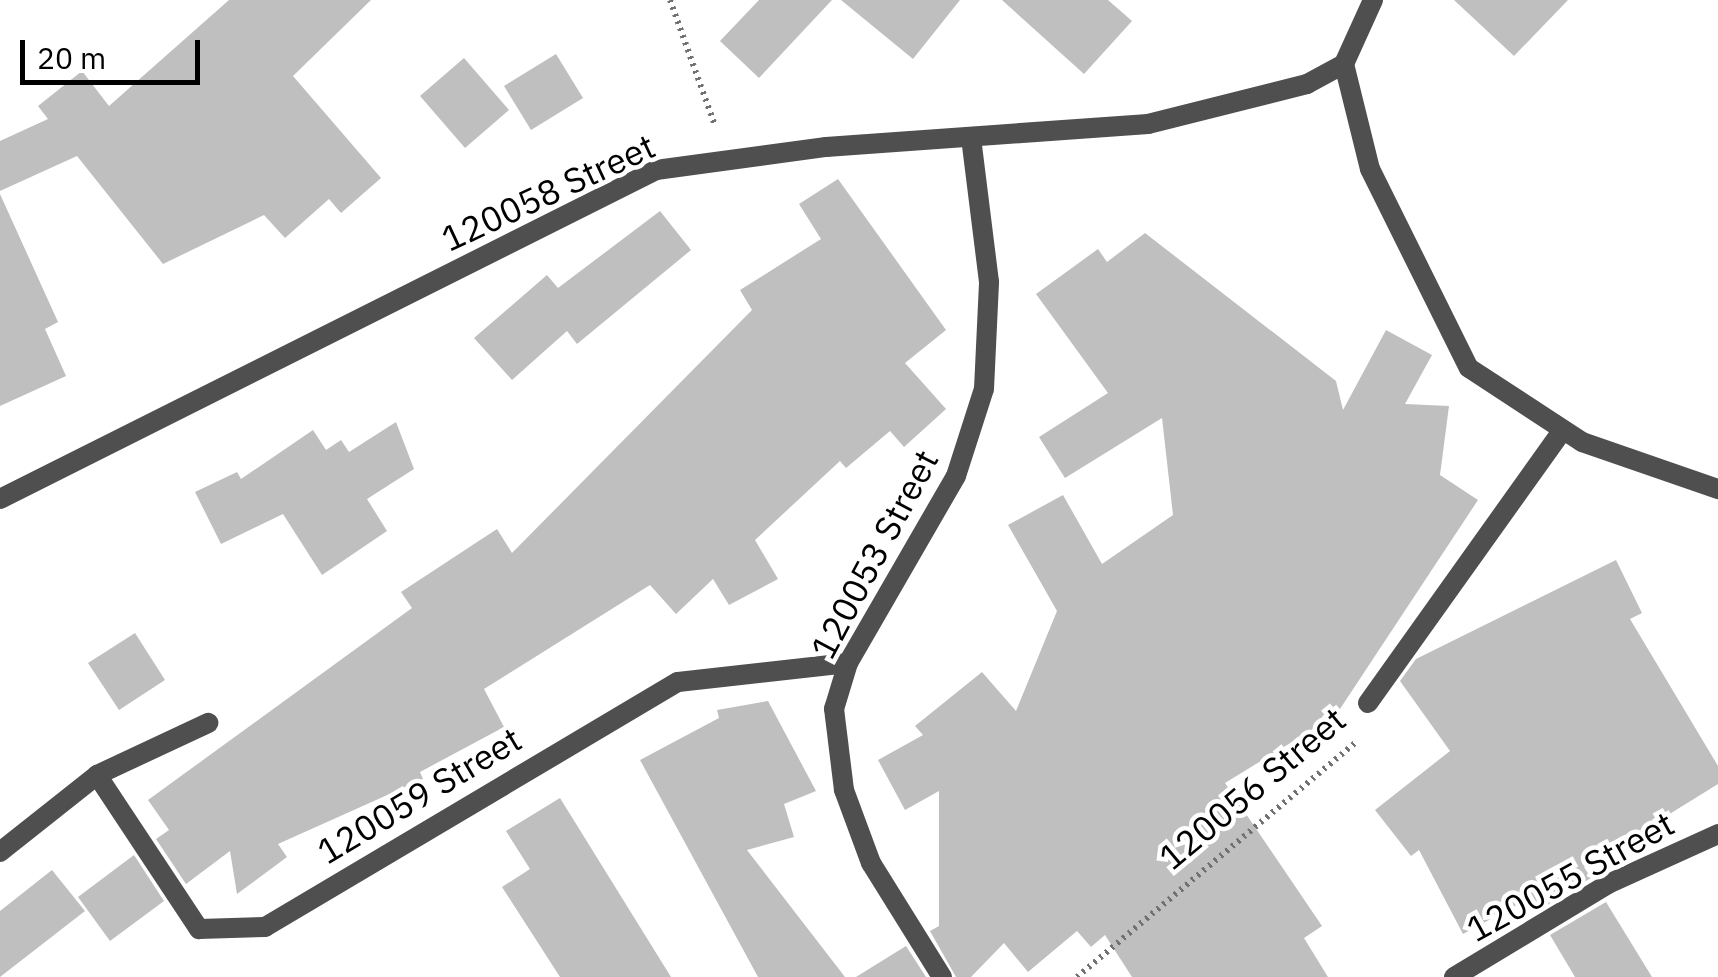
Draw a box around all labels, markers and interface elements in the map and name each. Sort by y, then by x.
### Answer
scale bar [25,20,205,82]
text: 20 m [37,38,106,77]
street label: 120058 Street [435,124,661,260]
street label: 120053 Street [801,442,947,666]
street label: 120056 Street [1150,698,1354,878]
street label: 120059 Street [309,718,529,872]
street label: 120055 Street [1459,802,1681,950]

